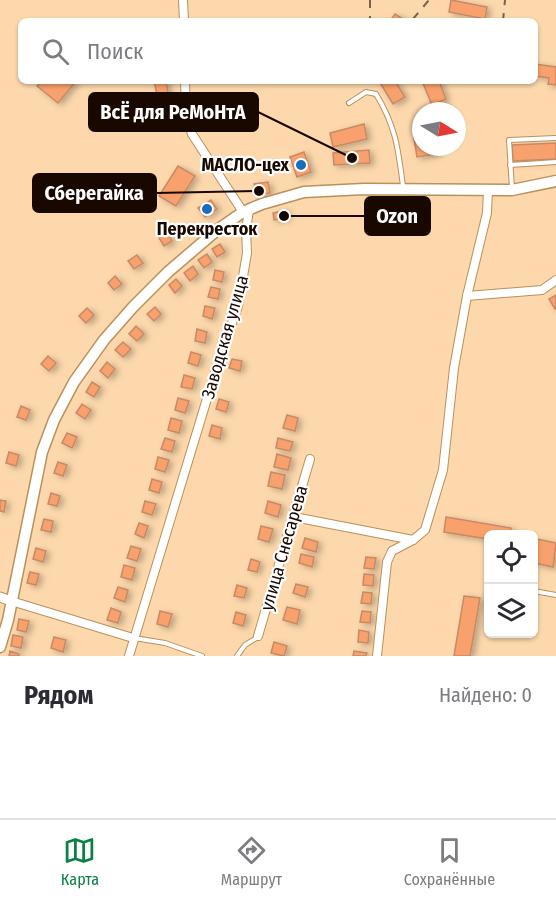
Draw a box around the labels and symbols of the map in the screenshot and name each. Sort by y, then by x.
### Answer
callout: ВсЁ для РеМоНтА [89,93,258,131]
text: ВсЁ для РеМоНтА [100,100,247,124]
north arrow [412,102,466,156]
place label: МАСЛО-цех [201,154,290,176]
marker: МАСЛО-цех [294,158,308,172]
callout: Сберегайка [33,174,156,212]
text: Сберегайка [44,181,144,205]
callout: Ozon [365,197,430,235]
marker: Перекресток [200,202,214,216]
text: Ozon [376,204,418,228]
place label: Перекресток [157,218,258,240]
street label: Заводская улица [197,272,253,401]
street label: улица Снесарева [256,483,312,613]

